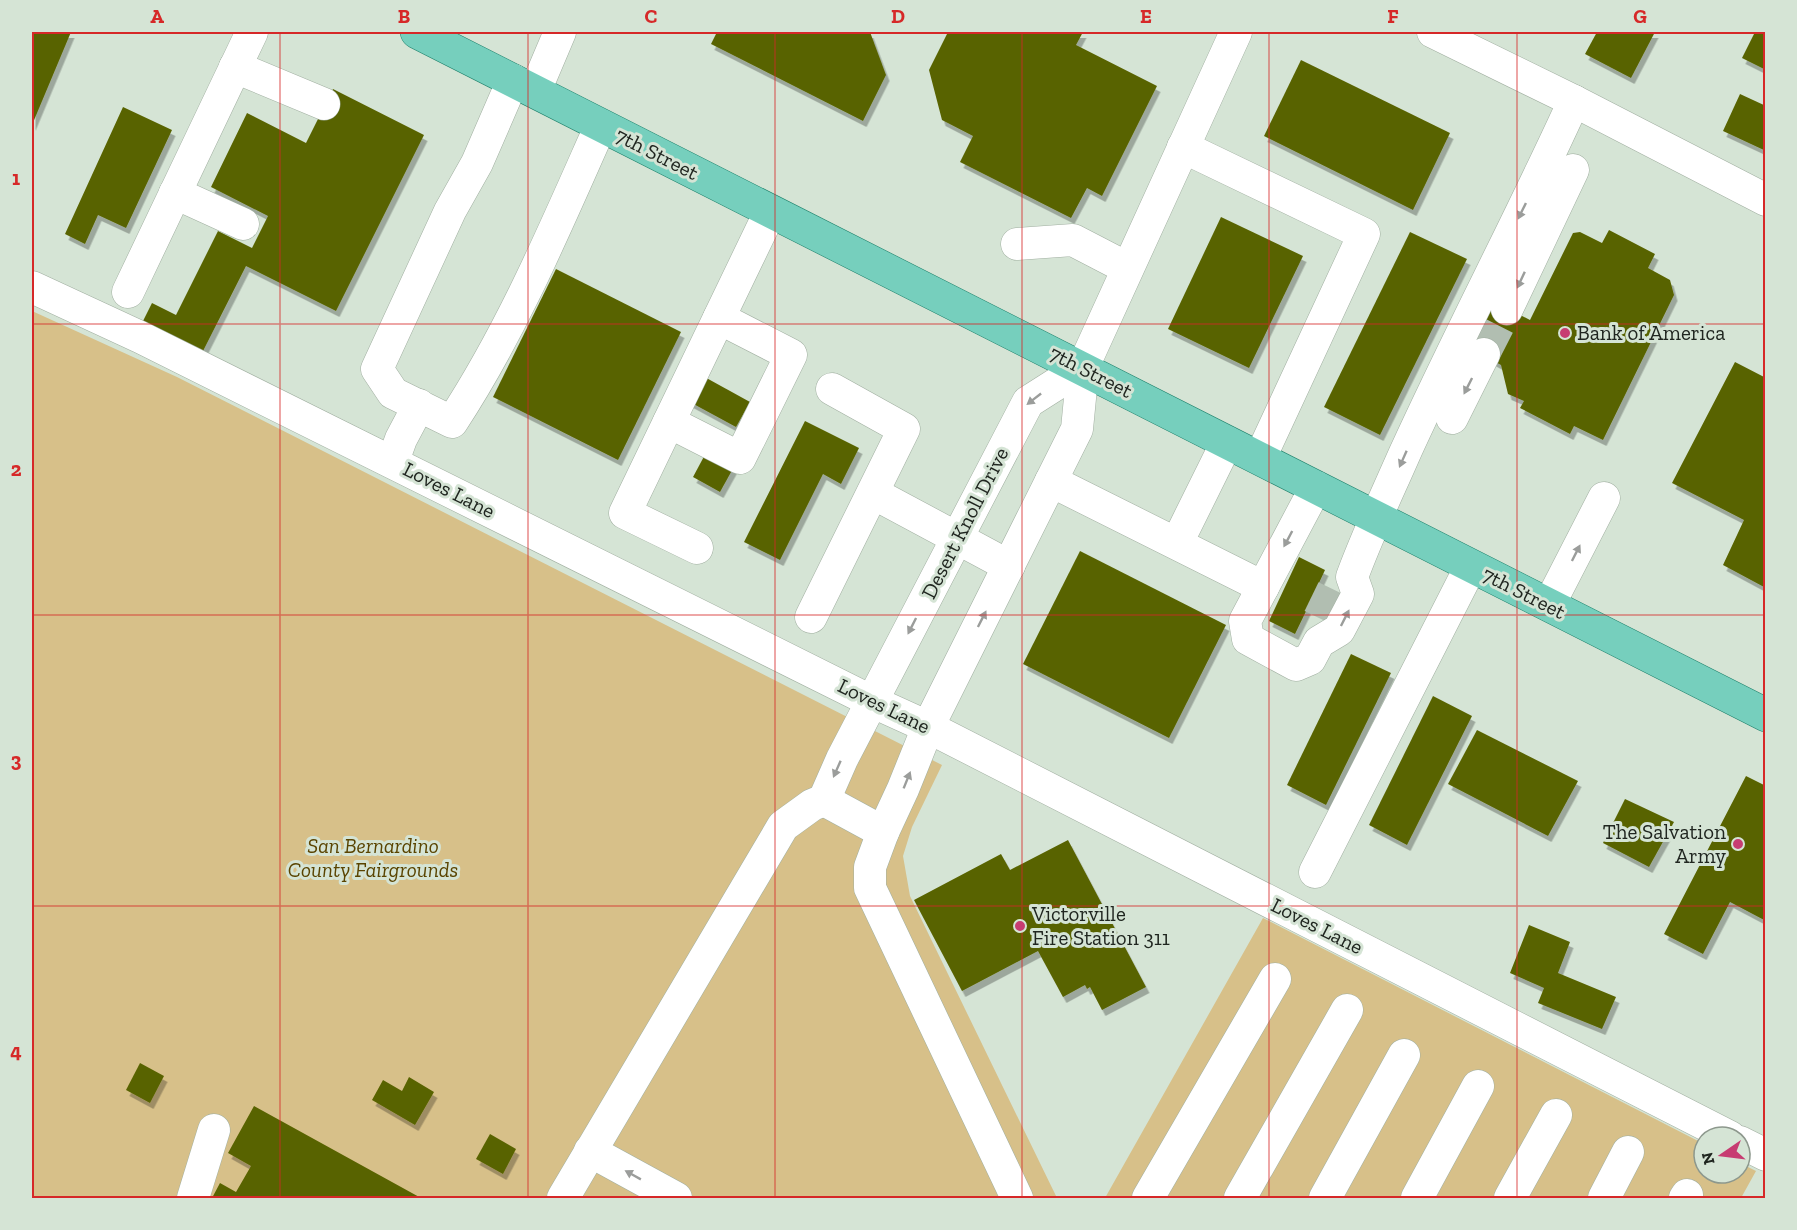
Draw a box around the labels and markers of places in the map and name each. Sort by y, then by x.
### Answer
place label: Bank of America [1577,320,1725,345]
marker: Bank of America [1558,326,1572,340]
place label: The Salvation Army [1603,819,1726,868]
marker: The Salvation Army [1731,837,1745,851]
place label: Victorville Fire Station 311 [1031,901,1170,950]
marker: Victorville Fire Station 311 [1013,919,1027,933]

